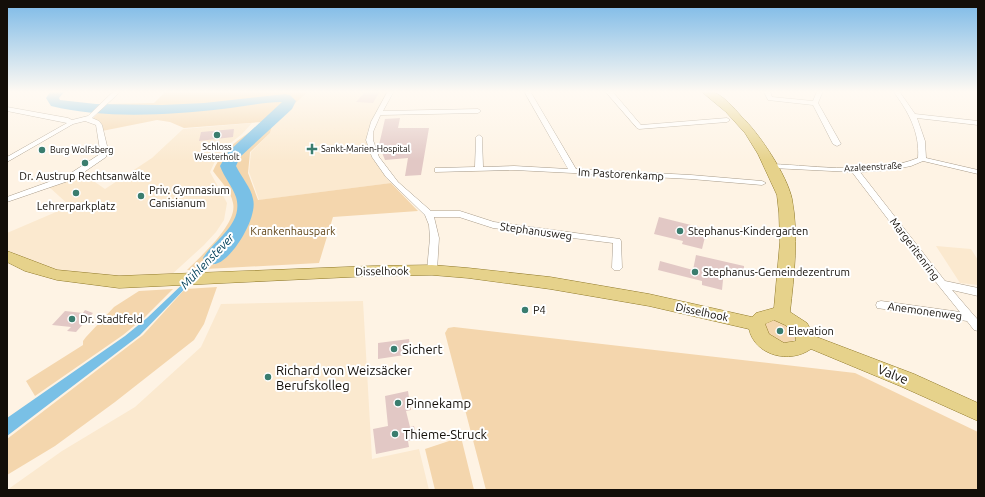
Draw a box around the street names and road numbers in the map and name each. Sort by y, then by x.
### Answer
street label: Azaleenstraße [844,160,902,174]
street label: Im Pastorenkamp [578,166,664,182]
street label: Margeritenring [888,216,942,282]
street label: Stephanusweg [499,220,573,242]
street label: Disselhook [355,265,409,277]
street label: Anemonenweg [887,300,963,322]
street label: Disselhook [675,301,730,324]
street label: Valve [876,362,910,386]

